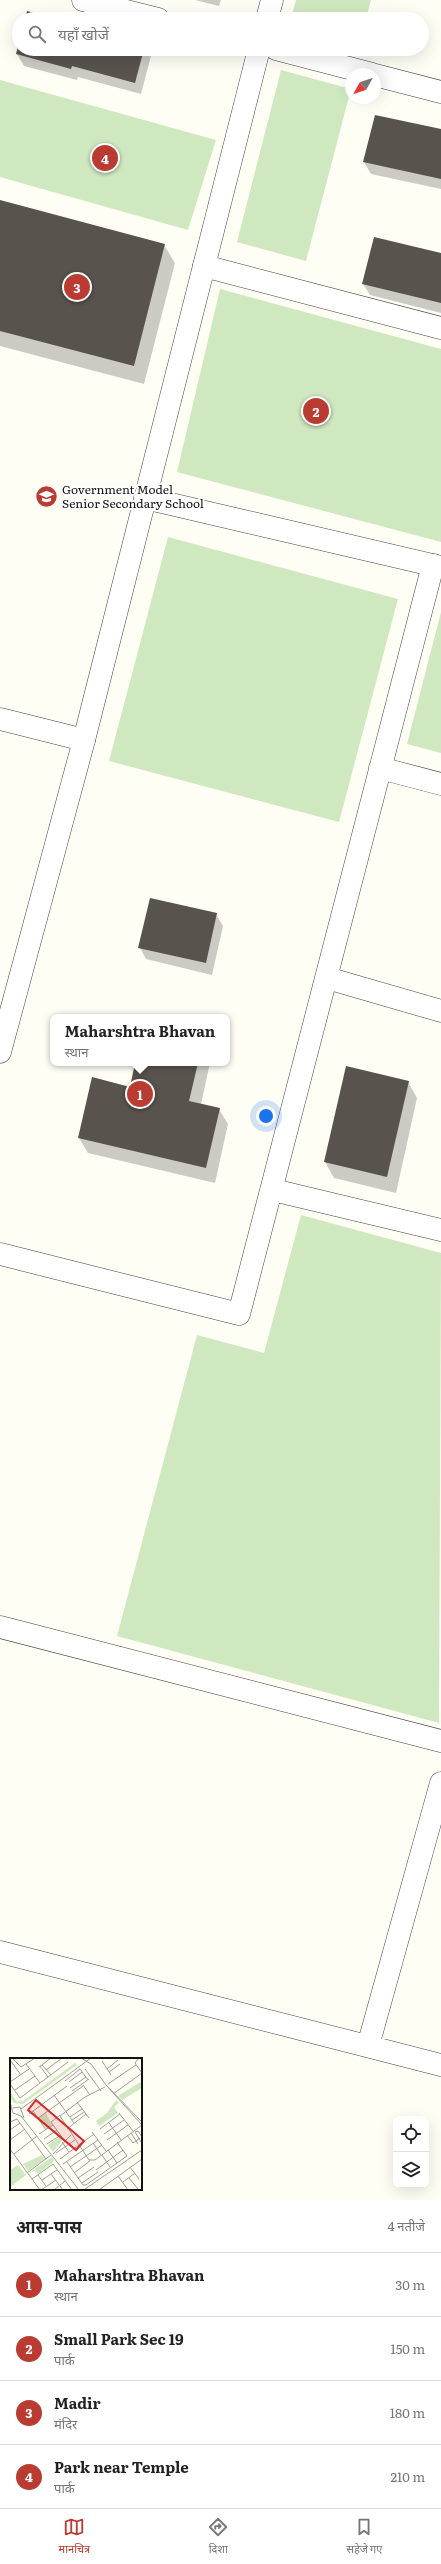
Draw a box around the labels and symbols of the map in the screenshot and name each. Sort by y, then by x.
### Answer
north arrow [345,68,381,104]
pin: 4 [92,143,118,173]
pin: 3 [64,272,90,302]
pin: 2 [303,396,329,426]
place label: Government Model Senior Secondary School [62,480,204,512]
school or university icon: Government Model Senior Secondary School [34,483,60,509]
pin: 1 [127,1079,153,1109]
your location [256,1106,276,1126]
inset map [10,2058,142,2190]

